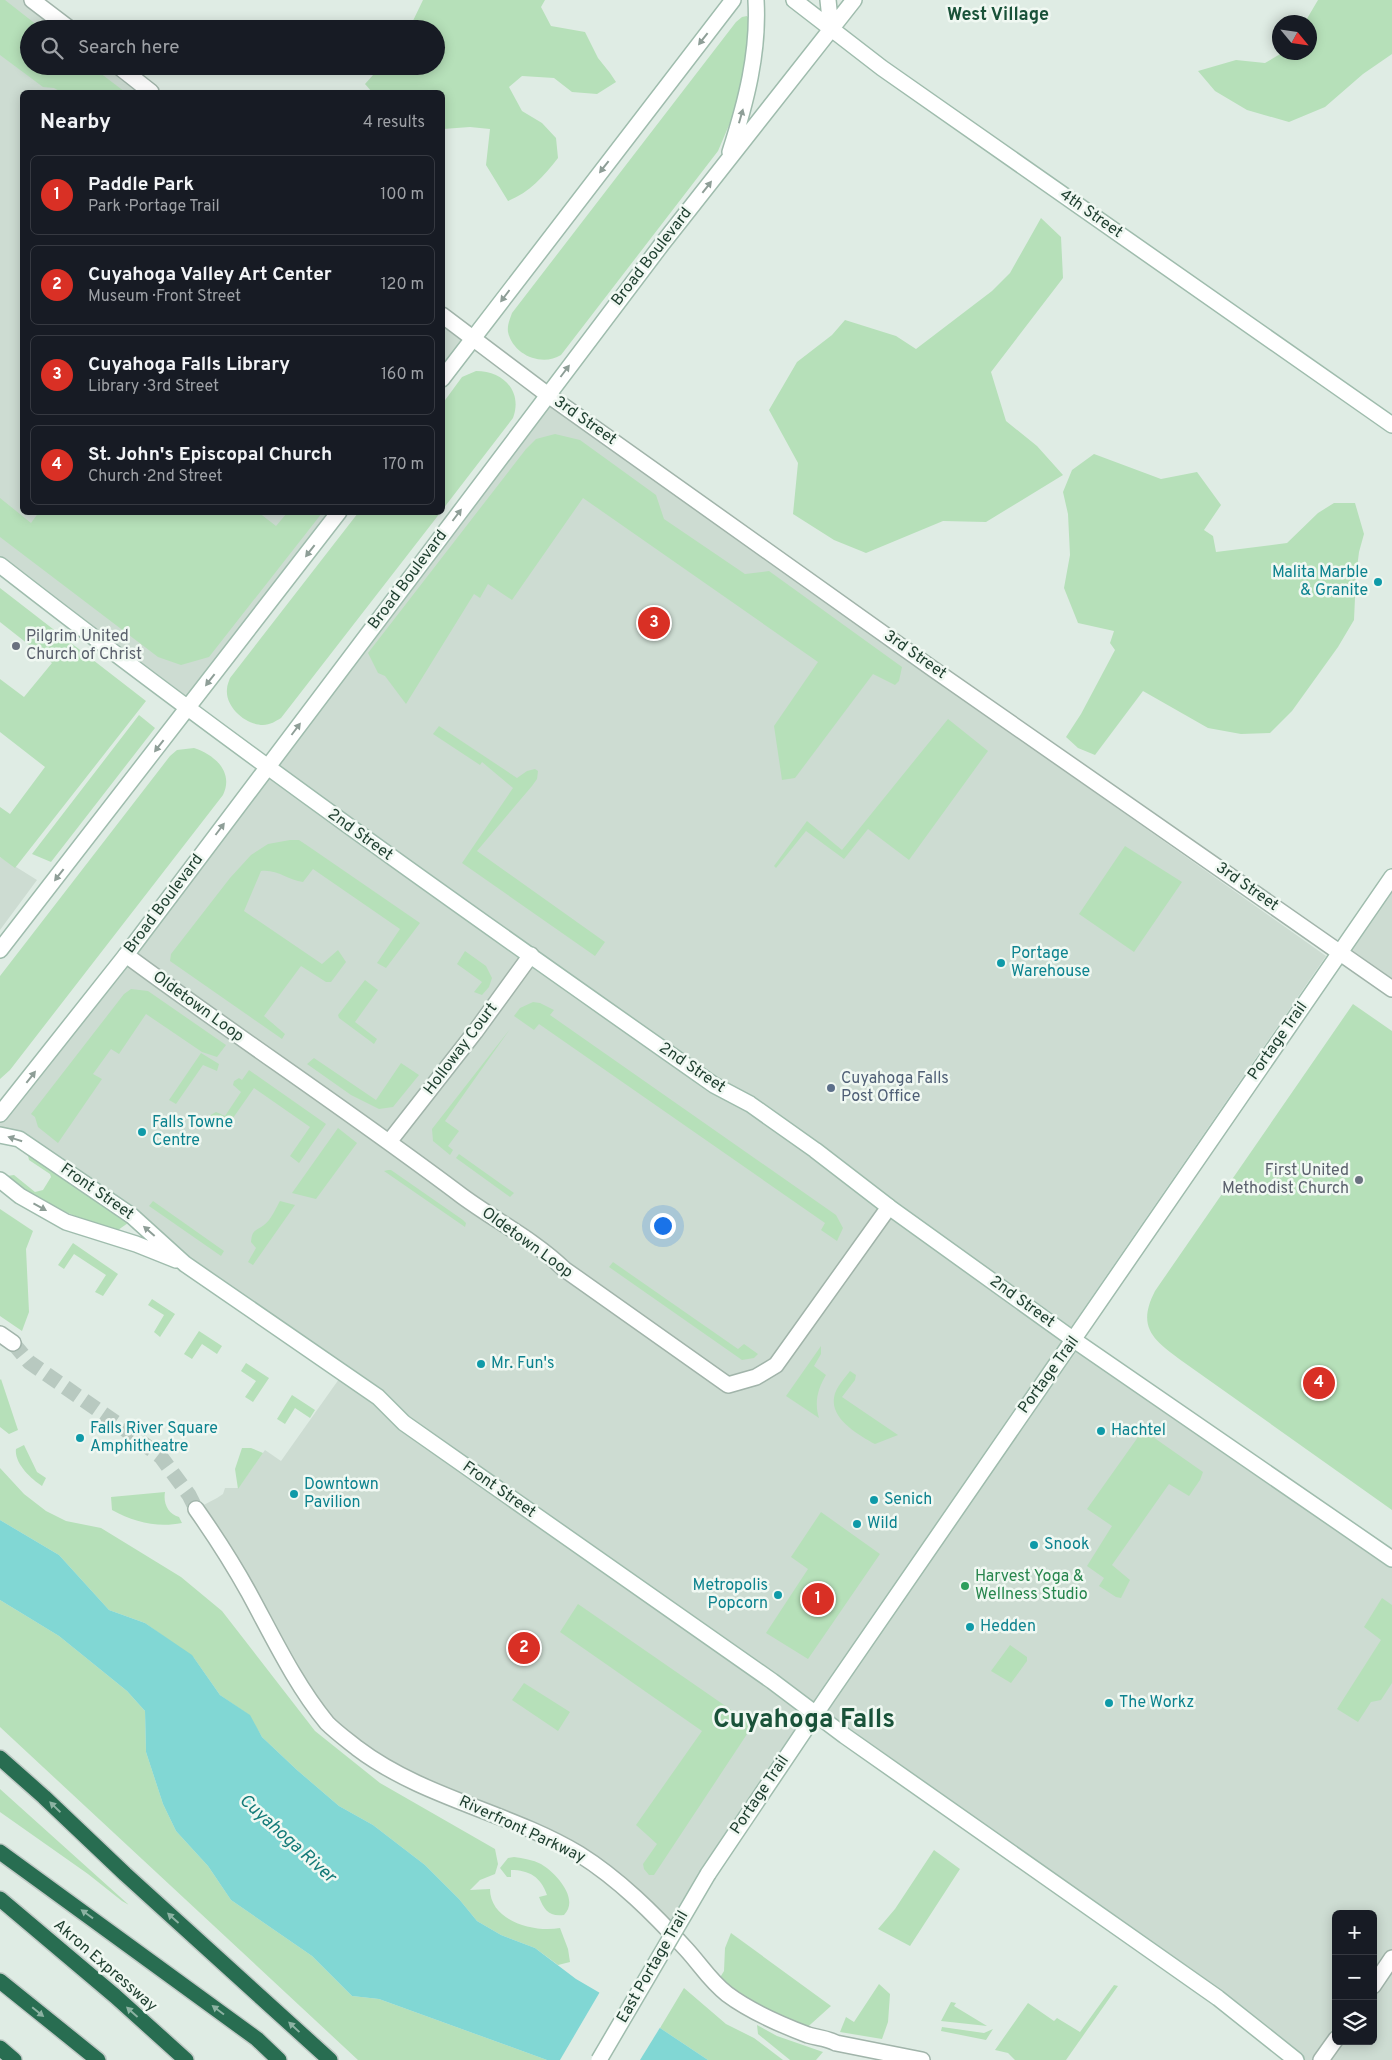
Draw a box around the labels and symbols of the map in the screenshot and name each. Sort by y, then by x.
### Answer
district label: West Village [947,4,1049,27]
north arrow [1272,15,1317,60]
one-way arrow [697,32,708,45]
one-way arrow [738,109,746,124]
one-way arrow [598,160,609,173]
one-way arrow [702,180,712,194]
street label: 4th Street [1056,185,1126,243]
street label: Broad Boulevard [607,204,697,310]
one-way arrow [500,289,510,303]
one-way arrow [560,365,571,378]
street label: 3rd Street [550,392,620,450]
one-way arrow [452,508,462,522]
street label: Broad Boulevard [364,526,452,634]
one-way arrow [304,544,315,557]
place label: Malita Marble & Granite [1272,563,1368,601]
marker: Malita Marble & Granite [1372,576,1384,588]
pin: 3 [638,604,670,642]
street label: 3rd Street [880,626,950,684]
place label: Pilgrim United Church of Christ [26,627,142,665]
marker: Pilgrim United Church of Christ [10,640,22,652]
one-way arrow [205,673,216,686]
one-way arrow [291,722,301,736]
one-way arrow [153,740,164,753]
street label: 2nd Street [323,805,397,865]
one-way arrow [215,823,226,836]
street label: Broad Boulevard [120,850,208,958]
street label: 3rd Street [1212,858,1282,916]
one-way arrow [53,868,64,881]
place label: Portage Warehouse [1011,944,1090,982]
marker: Portage Warehouse [995,957,1007,969]
street label: Oldetown Loop [148,967,248,1047]
street label: Portage Trail [1244,998,1312,1084]
street label: Holloway Court [420,999,502,1099]
street label: 2nd Street [655,1039,729,1097]
place label: Cuyahoga Falls Post Office [841,1069,949,1107]
one-way arrow [26,1070,37,1083]
marker: Cuyahoga Falls Post Office [825,1082,837,1094]
place label: Falls Towne Centre [152,1113,233,1151]
marker: Falls Towne Centre [136,1126,148,1138]
one-way arrow [8,1135,23,1142]
street label: Front Street [56,1159,138,1225]
place label: First United Methodist Church [1222,1161,1349,1199]
marker: First United Methodist Church [1353,1174,1365,1186]
one-way arrow [33,1203,47,1212]
street label: Oldetown Loop [477,1203,577,1283]
your location [650,1213,676,1239]
one-way arrow [142,1225,155,1236]
street label: 2nd Street [985,1272,1059,1332]
street label: Portage Trail [1014,1332,1084,1418]
place label: Mr. Fun's [491,1354,554,1374]
marker: Mr. Fun's [475,1358,487,1370]
pin: 4 [1303,1364,1335,1402]
place label: Falls River Square Amphitheatre [90,1419,218,1457]
place label: Hachtel [1111,1421,1166,1441]
marker: Hachtel [1095,1425,1107,1437]
marker: Falls River Square Amphitheatre [74,1432,86,1444]
street label: Front Street [458,1457,540,1523]
place label: Downtown Pavilion [304,1475,379,1513]
marker: Downtown Pavilion [288,1488,300,1500]
place label: Senich [884,1490,932,1510]
marker: Senich [868,1494,880,1506]
place label: Wild [867,1514,898,1534]
marker: Wild [851,1518,863,1530]
place label: Snook [1044,1535,1089,1555]
marker: Snook [1028,1539,1040,1551]
place label: Harvest Yoga & Wellness Studio [975,1567,1088,1605]
place label: Metropolis Popcorn [693,1576,768,1614]
pin: 1 [802,1580,834,1618]
marker: Harvest Yoga & Wellness Studio [959,1580,971,1592]
marker: Metropolis Popcorn [772,1589,784,1601]
place label: Hedden [980,1617,1036,1637]
marker: Hedden [964,1621,976,1633]
pin: 2 [508,1629,540,1667]
place label: The Workz [1119,1693,1194,1713]
marker: The Workz [1103,1697,1115,1709]
district label: Cuyahoga Falls [713,1704,895,1737]
street label: Portage Trail [726,1752,794,1838]
water label: Cuyahoga River [234,1789,342,1890]
street label: Riverfront Parkway [455,1792,589,1868]
one-way arrow [49,1801,61,1813]
street label: East Portage Trail [613,1907,693,2027]
one-way arrow [80,1909,94,1919]
one-way arrow [168,1912,180,1924]
street label: Akron Expressway [49,1915,161,2017]
one-way arrow [211,2005,225,2015]
one-way arrow [31,2006,44,2017]
one-way arrow [126,2006,139,2017]
one-way arrow [288,2021,300,2033]

